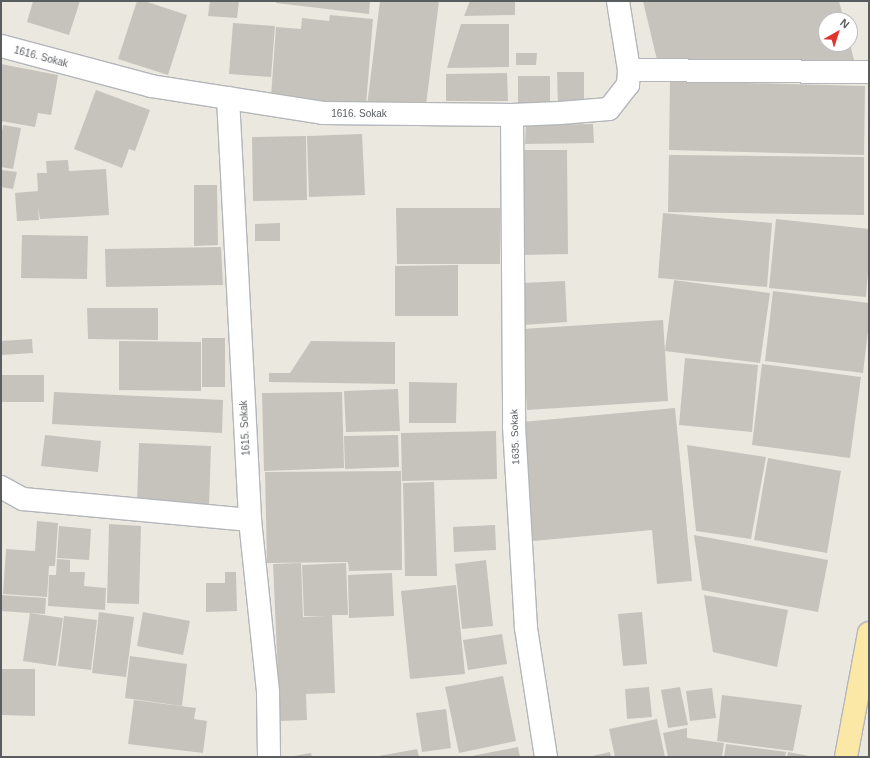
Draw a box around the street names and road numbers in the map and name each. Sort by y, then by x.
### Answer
street label: 1616. Sokak [13,44,69,70]
street label: 1616. Sokak [331,108,387,120]
street label: 1615. Sokak [238,400,252,456]
street label: 1635. Sokak [508,409,522,465]

